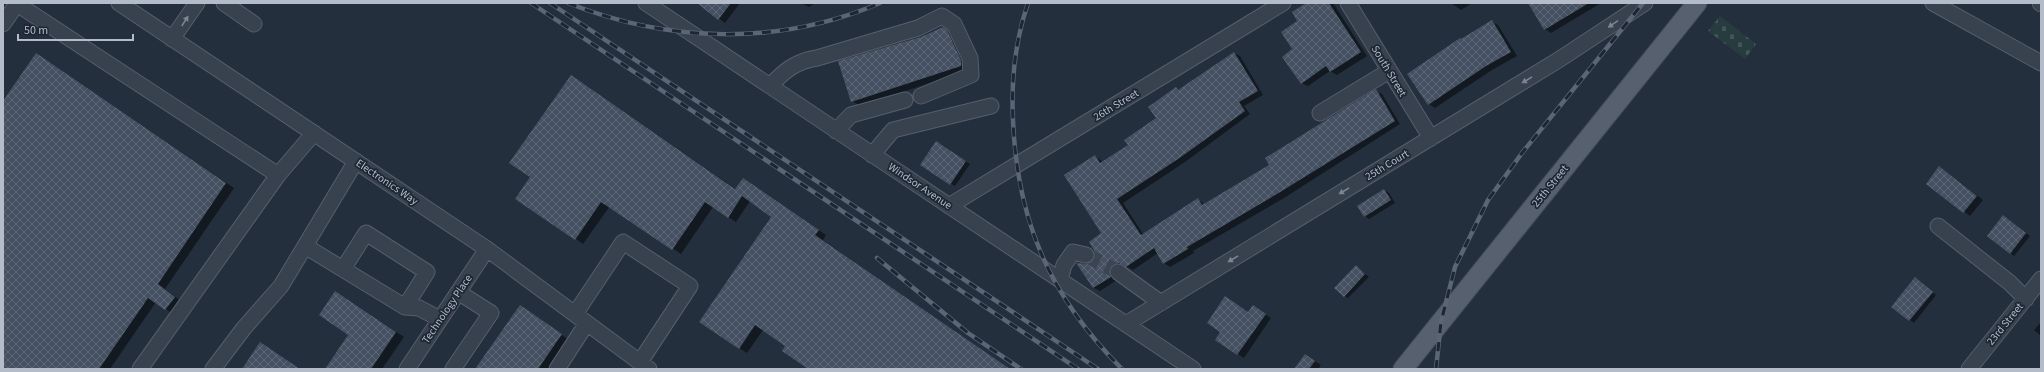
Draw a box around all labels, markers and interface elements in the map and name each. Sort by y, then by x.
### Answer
scale bar [18,16,133,42]
one-way arrow [181,16,189,26]
one-way arrow [1607,21,1619,28]
text: 50 m [24,22,48,39]
street label: South Street [1368,43,1410,100]
one-way arrow [1521,76,1533,83]
street label: 26th Street [1091,85,1142,124]
street label: 25th Court [1362,146,1412,184]
street label: Electronics Way [353,156,421,208]
street label: Windsor Avenue [885,159,955,213]
street label: 25th Street [1528,161,1572,210]
one-way arrow [1339,187,1349,195]
one-way arrow [1227,255,1239,262]
street label: Technology Place [418,271,476,346]
street label: 23rd Street [1983,299,2027,348]

